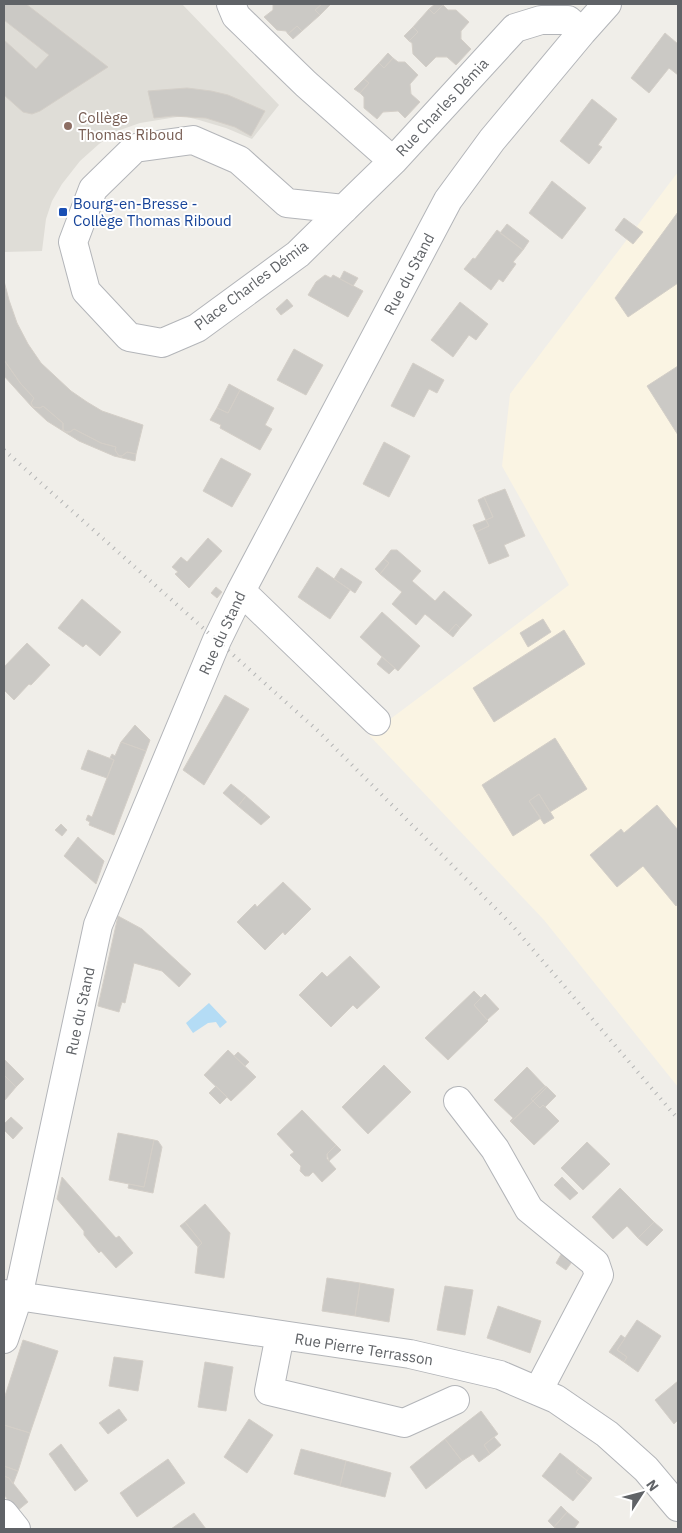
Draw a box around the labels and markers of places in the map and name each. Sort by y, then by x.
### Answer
place label: Collège Thomas Riboud [78,108,183,144]
marker: Collège Thomas Riboud [62,120,74,132]
place label: Bourg-en-Bresse - Collège Thomas Riboud [73,194,232,230]
marker: Bourg-en-Bresse - Collège Thomas Riboud [57,206,69,218]

